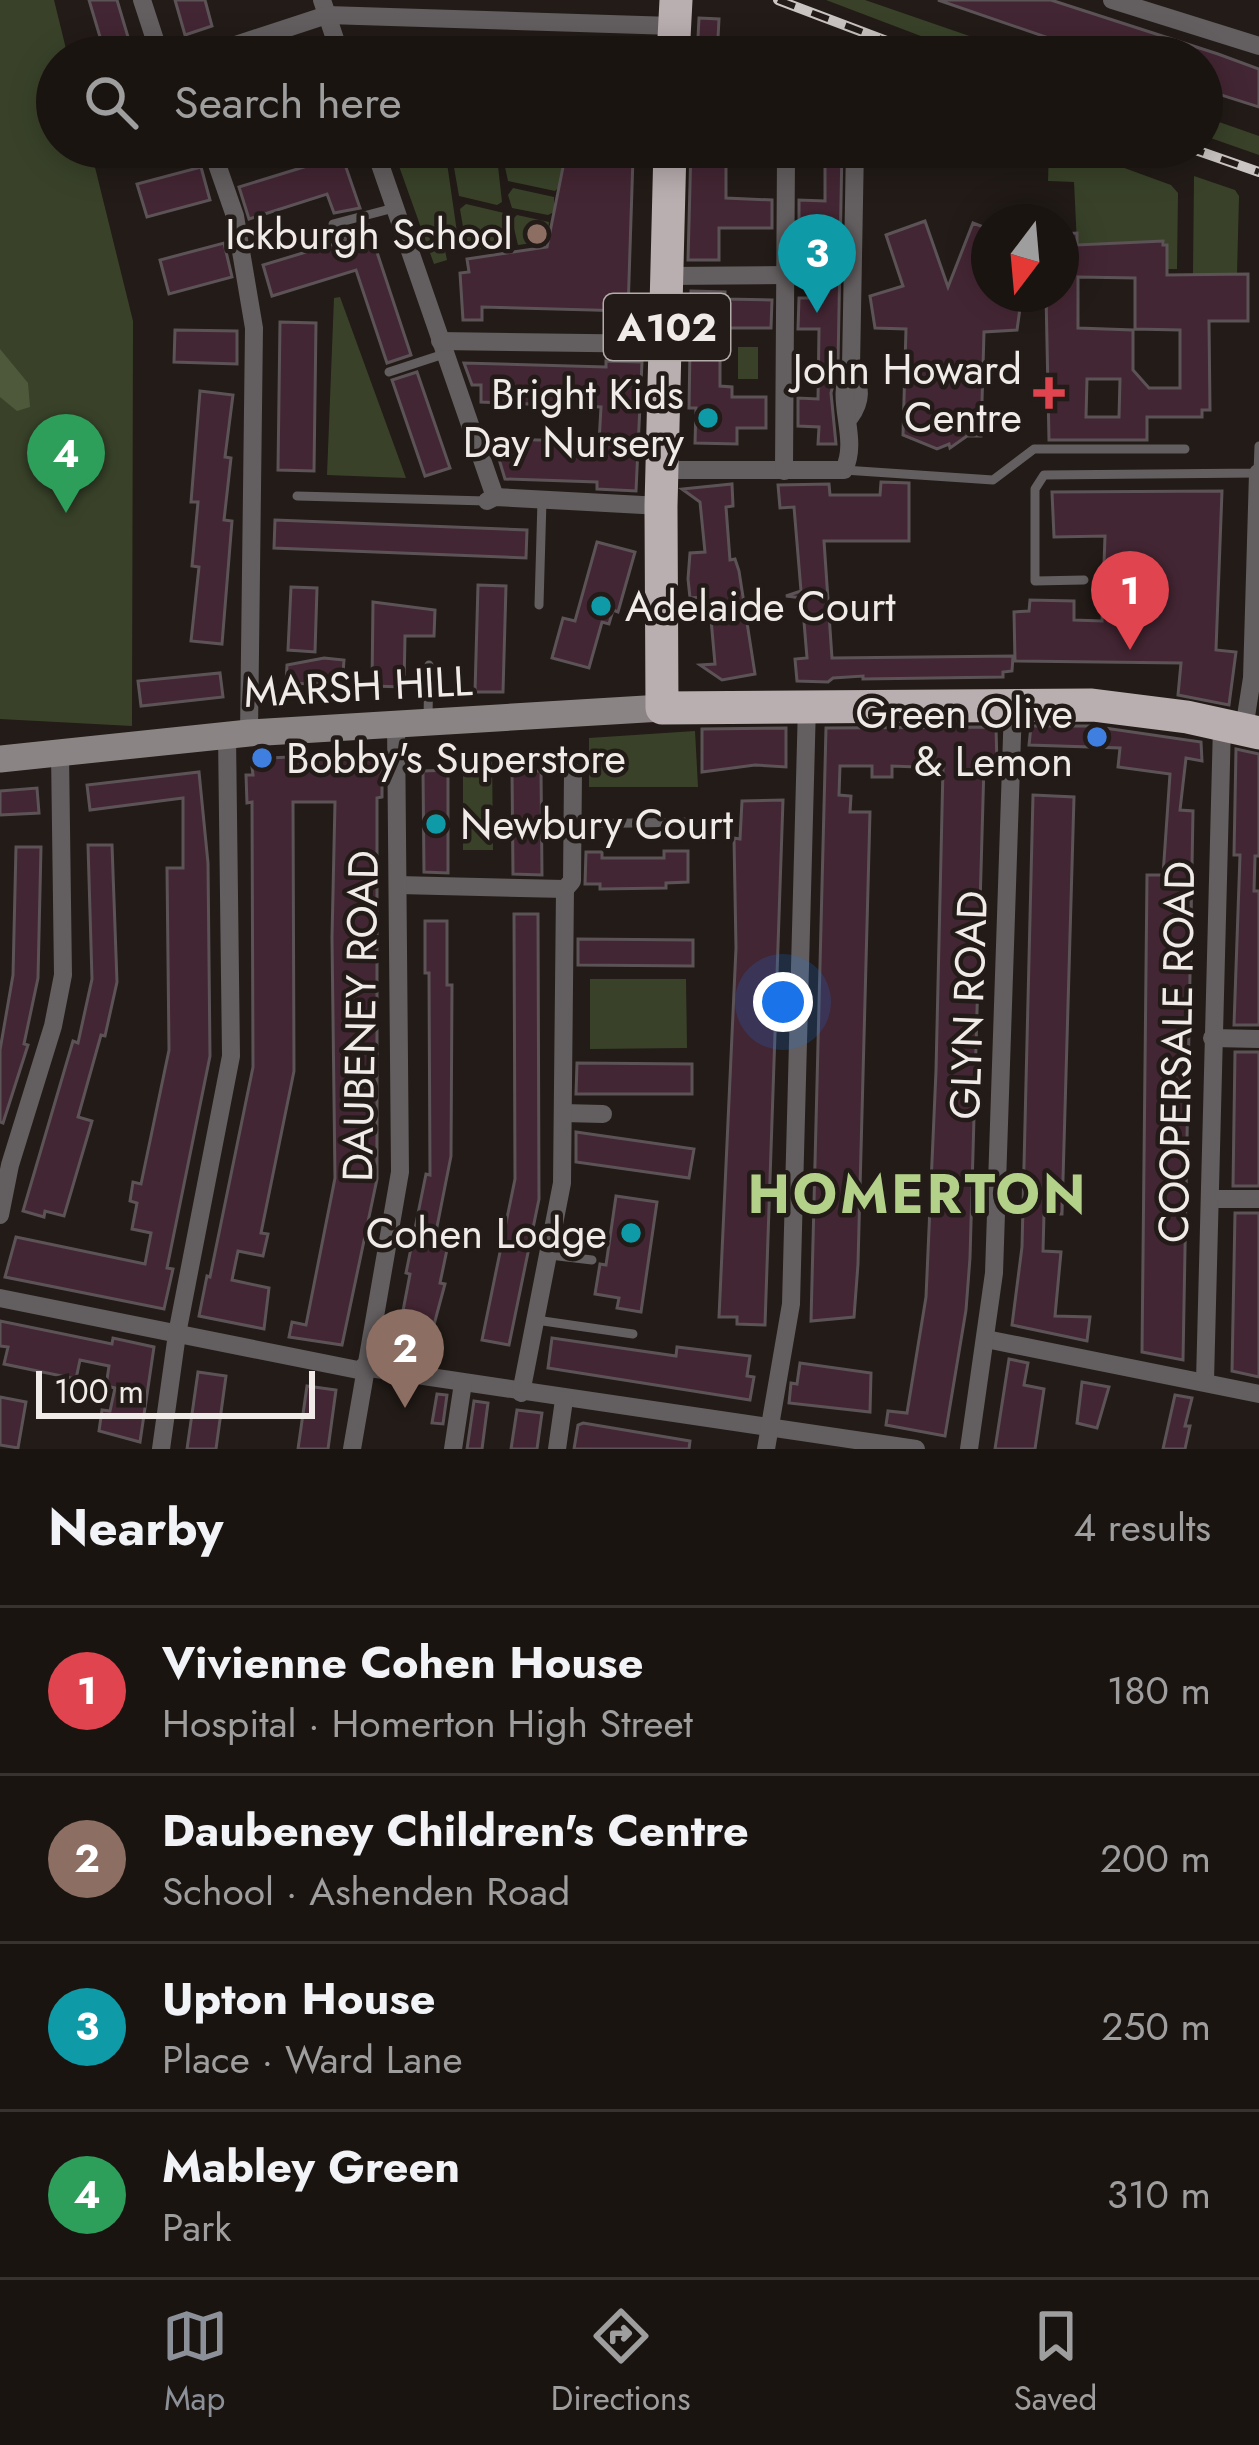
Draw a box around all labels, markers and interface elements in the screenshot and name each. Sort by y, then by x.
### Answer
search box [36,36,1223,168]
icon: search [78,69,144,135]
text: Search here [174,70,402,135]
place label: Ickburgh School [225,204,513,265]
north arrow [971,204,1079,312]
pin: 3 [778,214,856,313]
marker: Ickburgh School [524,221,550,247]
road number: A102 [604,294,730,360]
place label: John Howard Centre [788,339,1022,448]
place label: Bright Kids Day Nursery [463,364,685,473]
marker: John Howard Centre [1033,377,1065,409]
marker: Bright Kids Day Nursery [695,405,721,431]
pin: 4 [27,414,105,513]
pin: 1 [1091,551,1169,650]
place label: Adelaide Court [625,576,895,637]
marker: Adelaide Court [588,593,614,619]
street label: MARSH HILL [242,650,474,723]
place label: Green Olive & Lemon [856,683,1073,792]
marker: Green Olive & Lemon [1084,724,1110,750]
place label: Bobby's Superstore [286,728,626,789]
marker: Bobby's Superstore [249,745,275,771]
place label: Newbury Court [460,794,733,855]
marker: Newbury Court [423,811,449,837]
street label: DAUBENEY ROAD [327,850,394,1182]
street label: COOPERSALE ROAD [1143,861,1210,1243]
street label: GLYN ROAD [934,890,1003,1120]
your location [753,972,813,1032]
district label: HOMERTON [747,1155,1089,1233]
place label: Cohen Lodge [366,1203,607,1264]
marker: Cohen Lodge [618,1220,644,1246]
pin: 2 [366,1309,444,1408]
scale bar [36,1365,315,1418]
text: 100 m [54,1368,144,1415]
text: Nearby [48,1490,223,1564]
text: 4 results [1073,1499,1211,1556]
text: Vivienne Cohen House [162,1630,643,1695]
text: 1 [77,1662,97,1719]
text: 180 m [1107,1662,1211,1719]
text: Hospital · Homerton High Street [162,1695,693,1752]
text: Daubeney Children's Centre [162,1798,749,1863]
text: 2 [74,1830,100,1887]
text: 200 m [1100,1830,1211,1887]
text: School · Ashenden Road [162,1863,570,1920]
text: Upton House [162,1966,436,2031]
text: 3 [75,1998,99,2055]
text: 250 m [1101,1998,1211,2055]
text: Place · Ward Lane [162,2031,463,2088]
text: Mabley Green [162,2134,460,2199]
text: 4 [73,2166,101,2223]
text: 310 m [1107,2166,1211,2223]
text: Park [162,2199,232,2256]
tab: Map [162,2303,228,2422]
tab: Directions [551,2303,691,2422]
tab: Saved [1014,2303,1097,2422]

